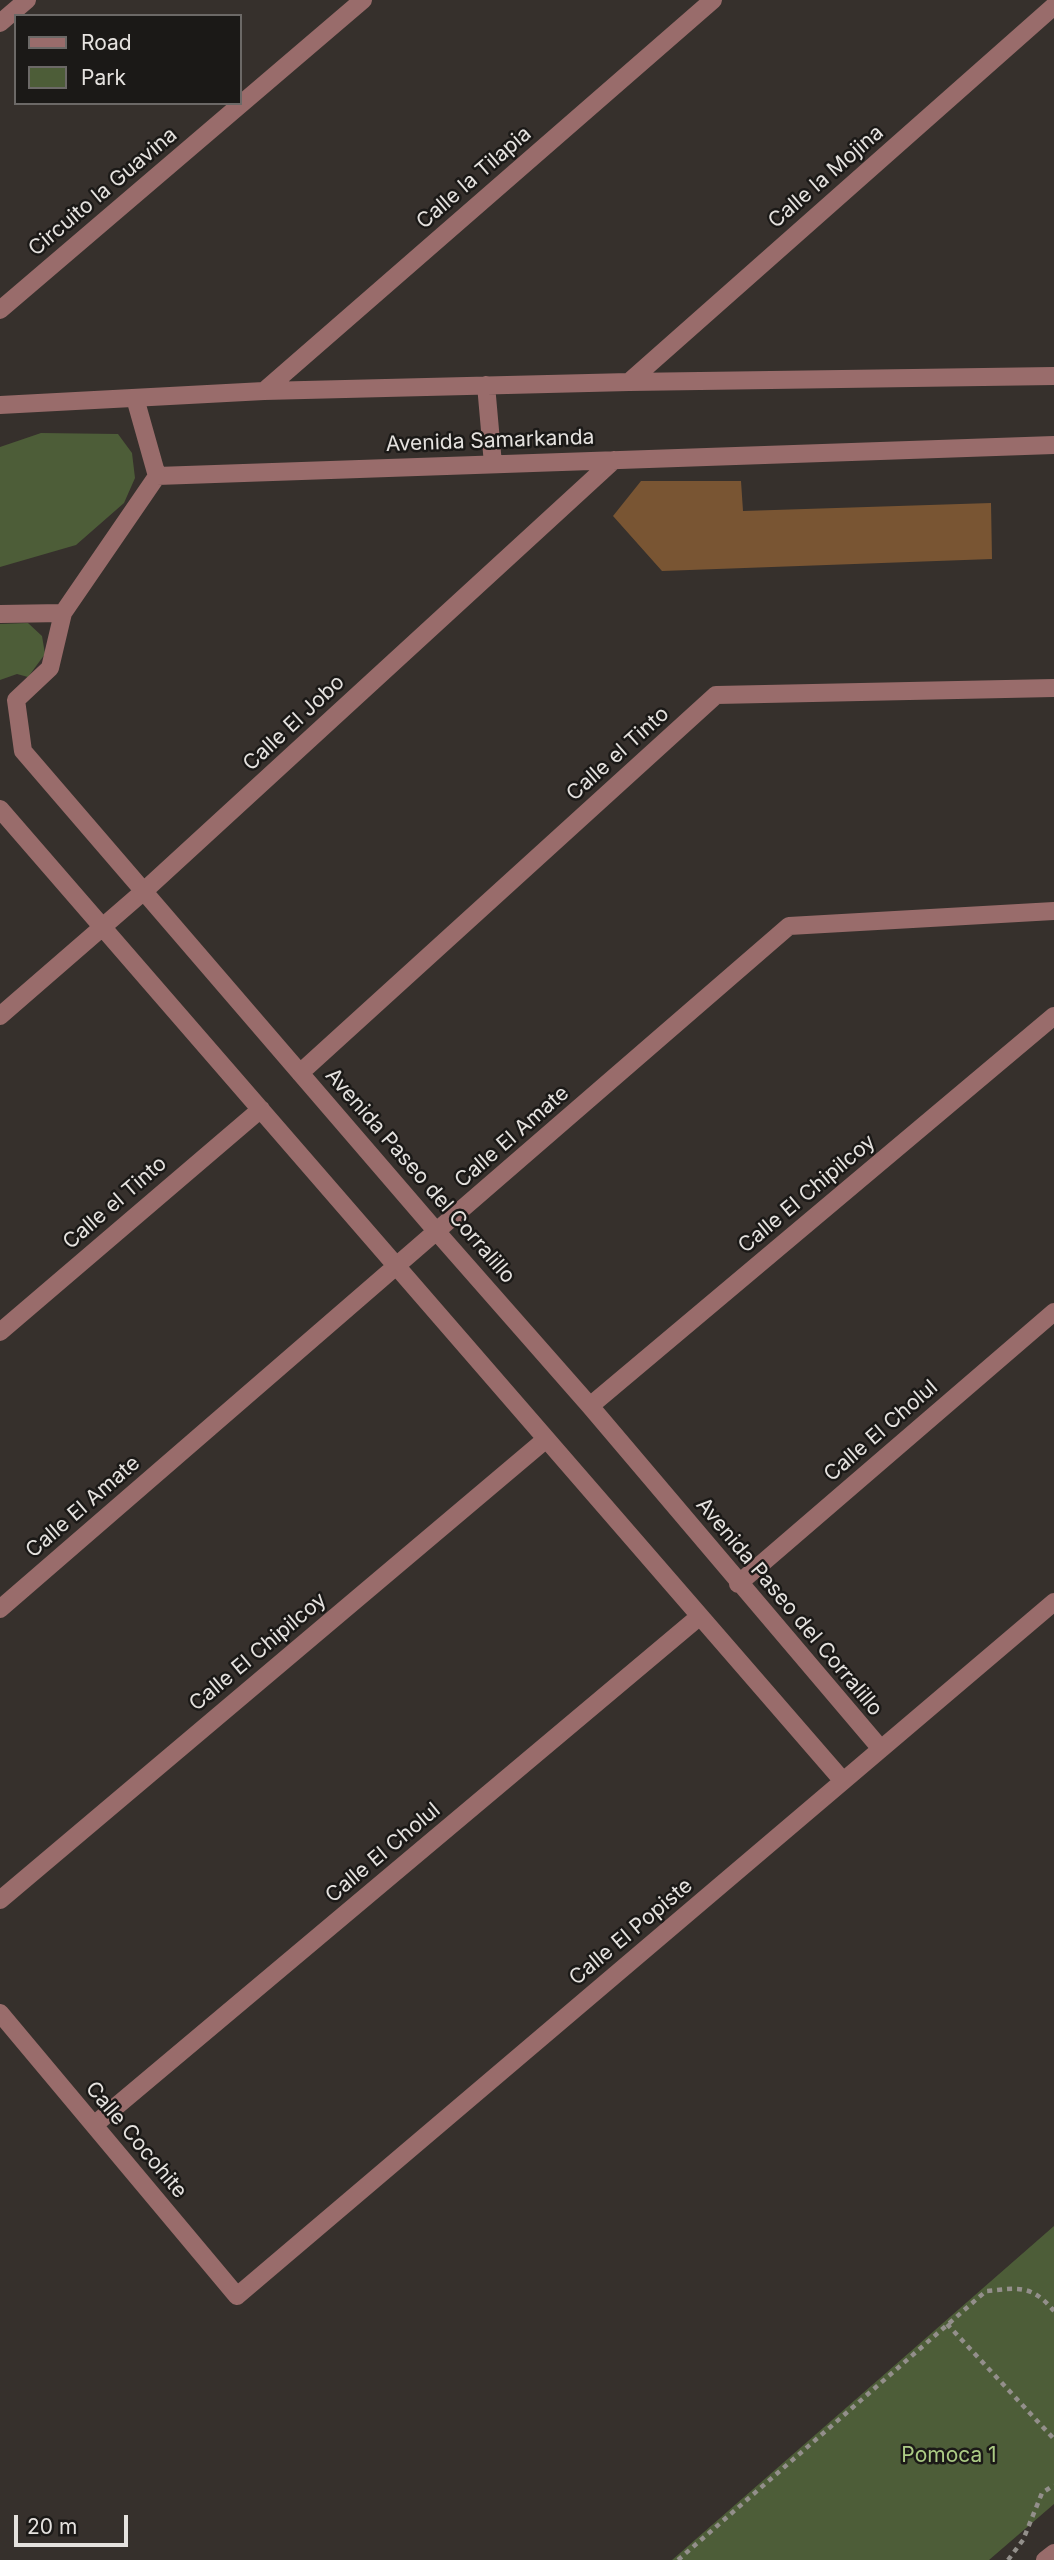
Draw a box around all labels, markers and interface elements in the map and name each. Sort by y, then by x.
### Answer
legend [14,14,242,105]
text: Road [81,30,132,55]
text: Park [81,65,126,90]
street label: Calle la Mojina [763,120,889,234]
street label: Calle la Tilapia [412,121,536,235]
street label: Circuito la Guavina [24,123,182,261]
street label: Avenida Samarkanda [385,425,595,457]
street label: Calle El Jobo [238,670,350,776]
street label: Calle el Tinto [562,701,674,807]
street label: Avenida Paseo del Corralillo [320,1063,520,1289]
street label: Calle El Amate [450,1081,574,1193]
street label: Calle El Chipilcoy [733,1129,881,1259]
street label: Calle el Tinto [58,1151,172,1255]
street label: Calle El Cholul [819,1375,943,1487]
street label: Calle El Amate [21,1451,145,1563]
street label: Avenida Paseo del Corralillo [690,1493,888,1721]
street label: Calle El Chipilcoy [184,1587,332,1717]
street label: Calle El Cholul [321,1798,445,1908]
street label: Calle El Popiste [564,1873,698,1991]
street label: Calle Cocohite [80,2077,192,2203]
park label: Pomoca 1 [901,2443,997,2469]
scale bar [18,2500,131,2544]
text: 20 m [27,2514,77,2539]

